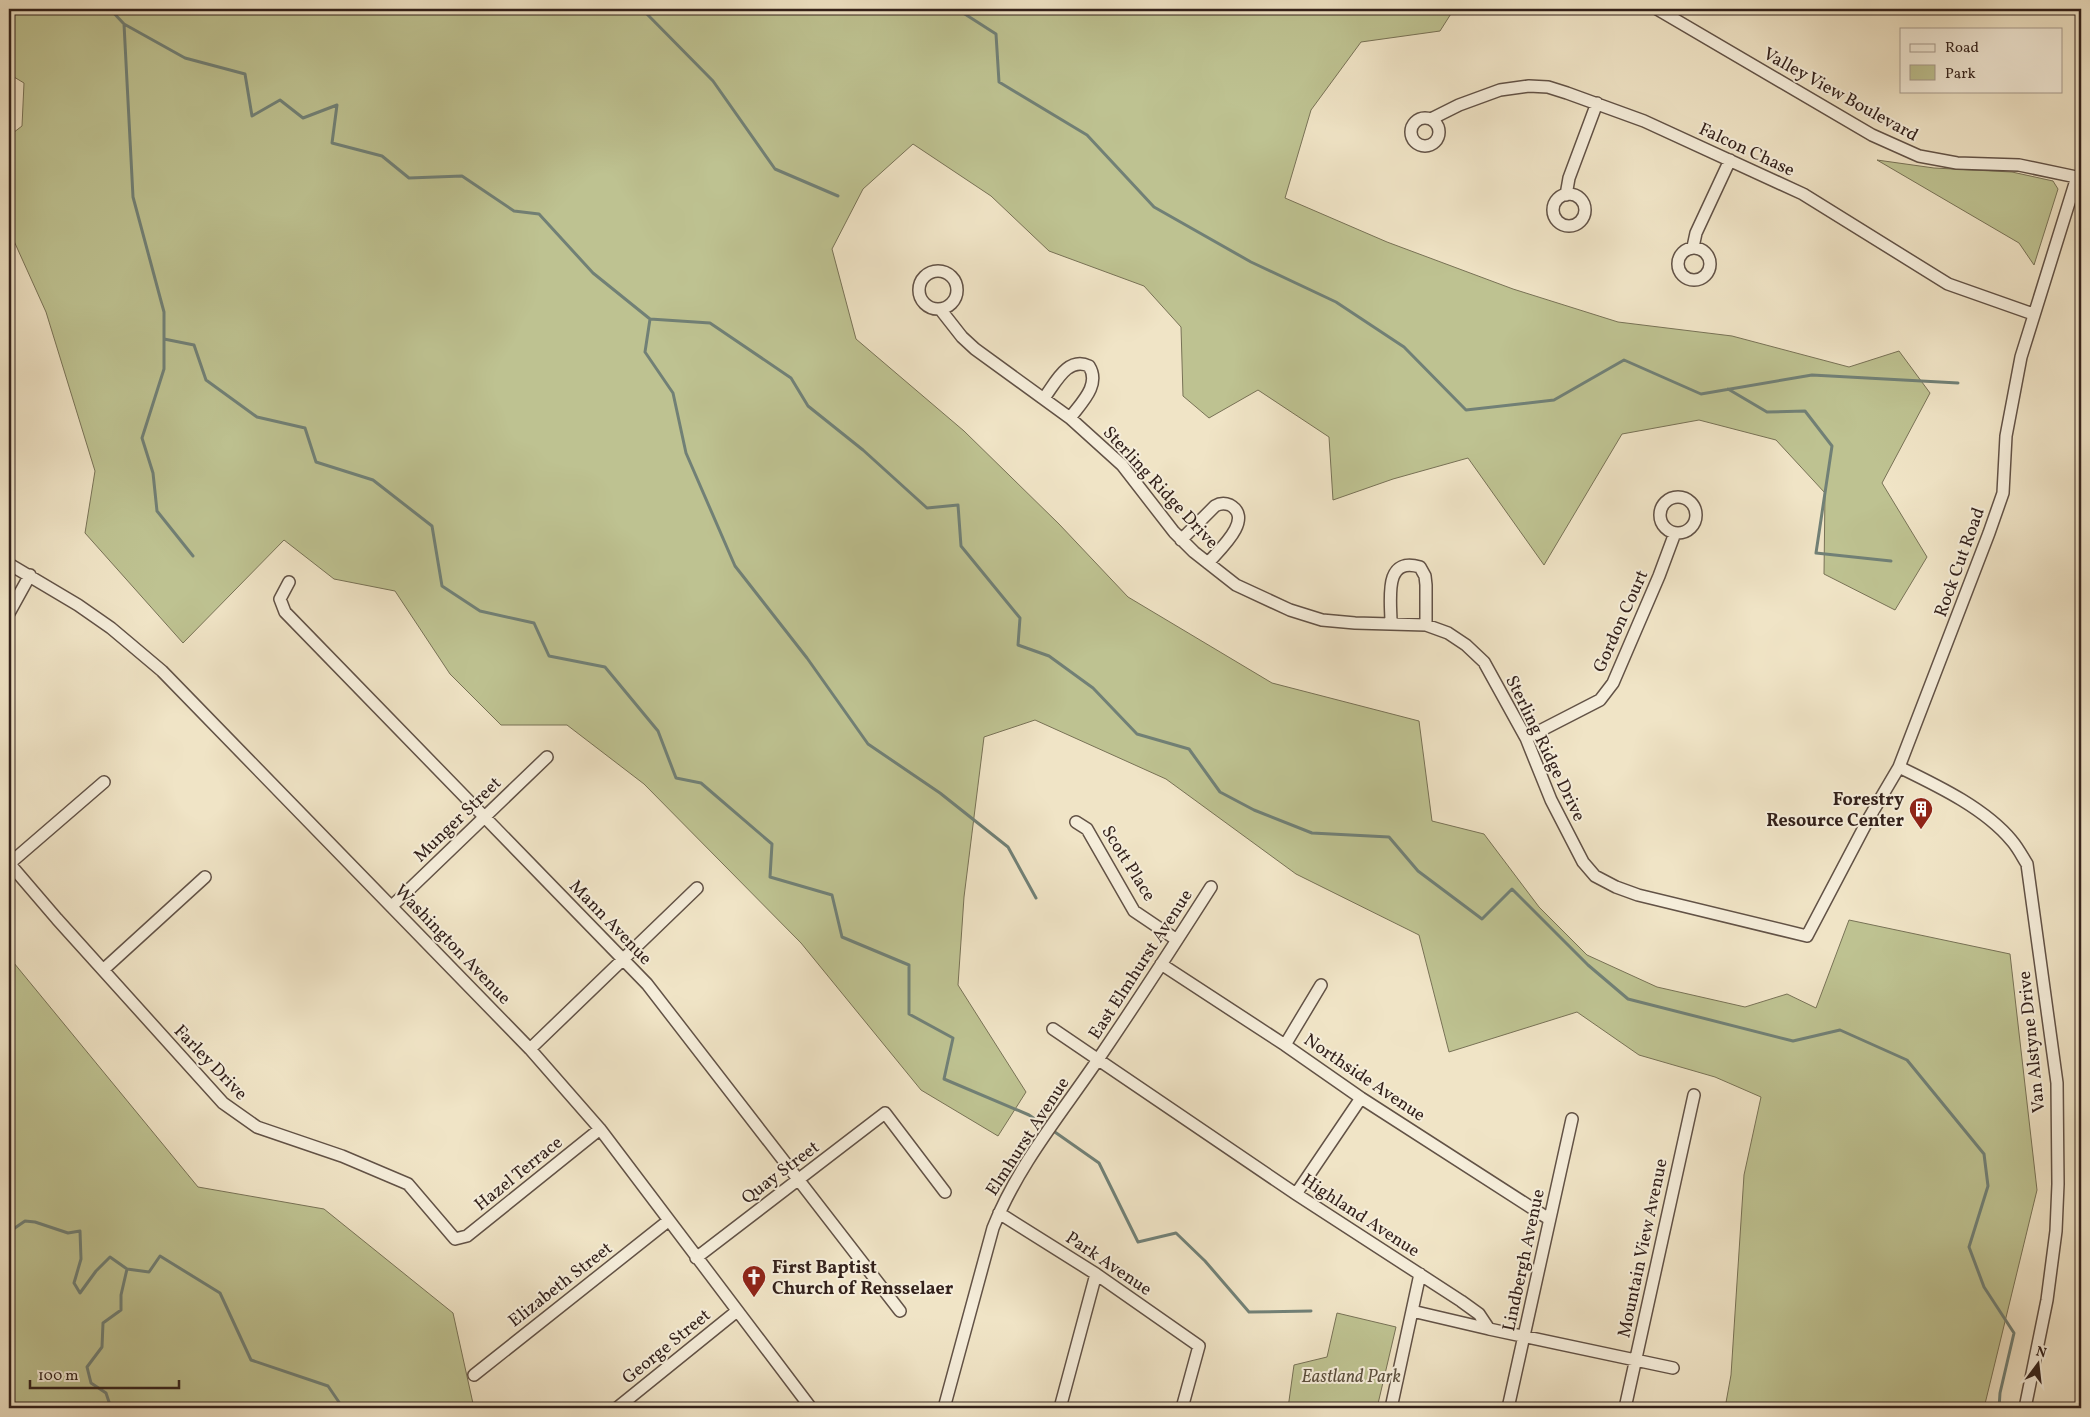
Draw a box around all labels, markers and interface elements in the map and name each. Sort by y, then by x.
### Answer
legend [1900,28,2062,92]
text: Road [1945,38,1979,59]
street label: Valley View Boulevard [1758,42,1922,148]
text: Park [1945,64,1976,85]
street label: Falcon Chase [1694,117,1798,183]
street label: Sterling Ridge Drive [1096,421,1223,555]
street label: Rock Cut Road [1929,504,1992,621]
street label: Gordon Court [1588,566,1655,677]
street label: Sterling Ridge Drive [1498,671,1591,826]
street label: Munger Street [409,772,507,868]
place label: Forestry Resource Center [1766,788,1904,834]
building icon: Forestry Resource Center [1908,796,1934,830]
street label: Scott Place [1095,821,1161,906]
street label: Mann Avenue [563,875,657,971]
street label: Washington Avenue [388,879,516,1011]
street label: East Elmhurst Avenue [1083,885,1199,1045]
street label: Van Alstyne Drive [2013,970,2052,1114]
street label: Farley Drive [168,1020,252,1106]
street label: Northside Avenue [1298,1028,1430,1128]
street label: Elmhurst Avenue [980,1073,1076,1201]
street label: Hazel Terrace [470,1131,568,1218]
street label: Quay Street [737,1136,825,1211]
street label: Mountain View Avenue [1612,1156,1675,1340]
street label: Highland Avenue [1296,1169,1424,1264]
street label: Lindbergh Avenue [1497,1187,1552,1334]
street label: Park Avenue [1060,1226,1156,1302]
street label: Elizabeth Street [504,1237,618,1334]
place label: First Baptist Church of Rensselaer [772,1256,954,1302]
church icon: First Baptist Church of Rensselaer [741,1264,767,1298]
street label: George Street [617,1304,717,1391]
north arrow [2012,1340,2062,1390]
text: N [2034,1342,2048,1363]
scale bar [30,1357,179,1389]
park label: Eastland Park [1301,1365,1401,1390]
text: 100 m [38,1366,78,1387]

